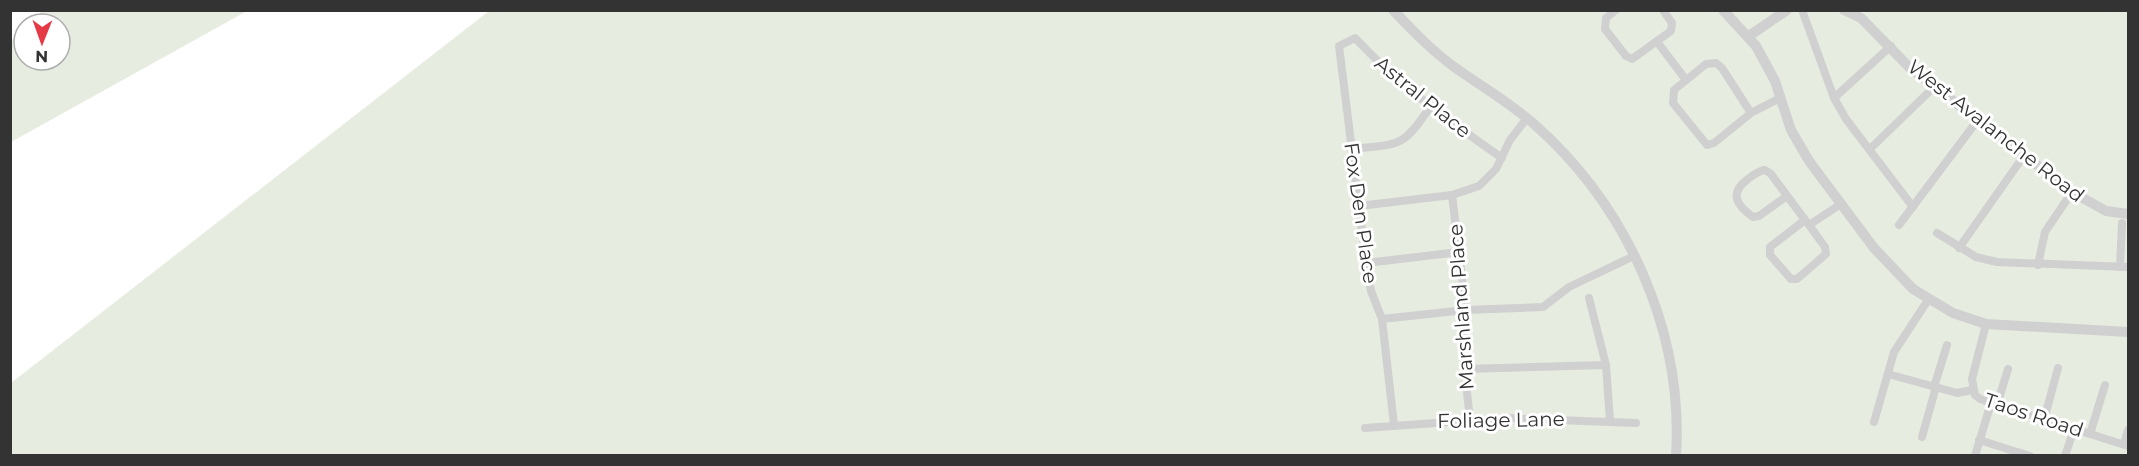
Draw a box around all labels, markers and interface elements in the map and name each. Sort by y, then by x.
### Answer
north arrow [12,12,72,72]
text: N [35,47,48,66]
street label: Astral Place [1370,51,1476,143]
street label: West Avalanche Road [1903,55,2089,207]
street label: Fox Den Place [1339,141,1383,285]
street label: Marshland Place [1443,223,1479,391]
street label: Taos Road [1982,388,2086,442]
street label: Foliage Lane [1437,407,1565,433]

